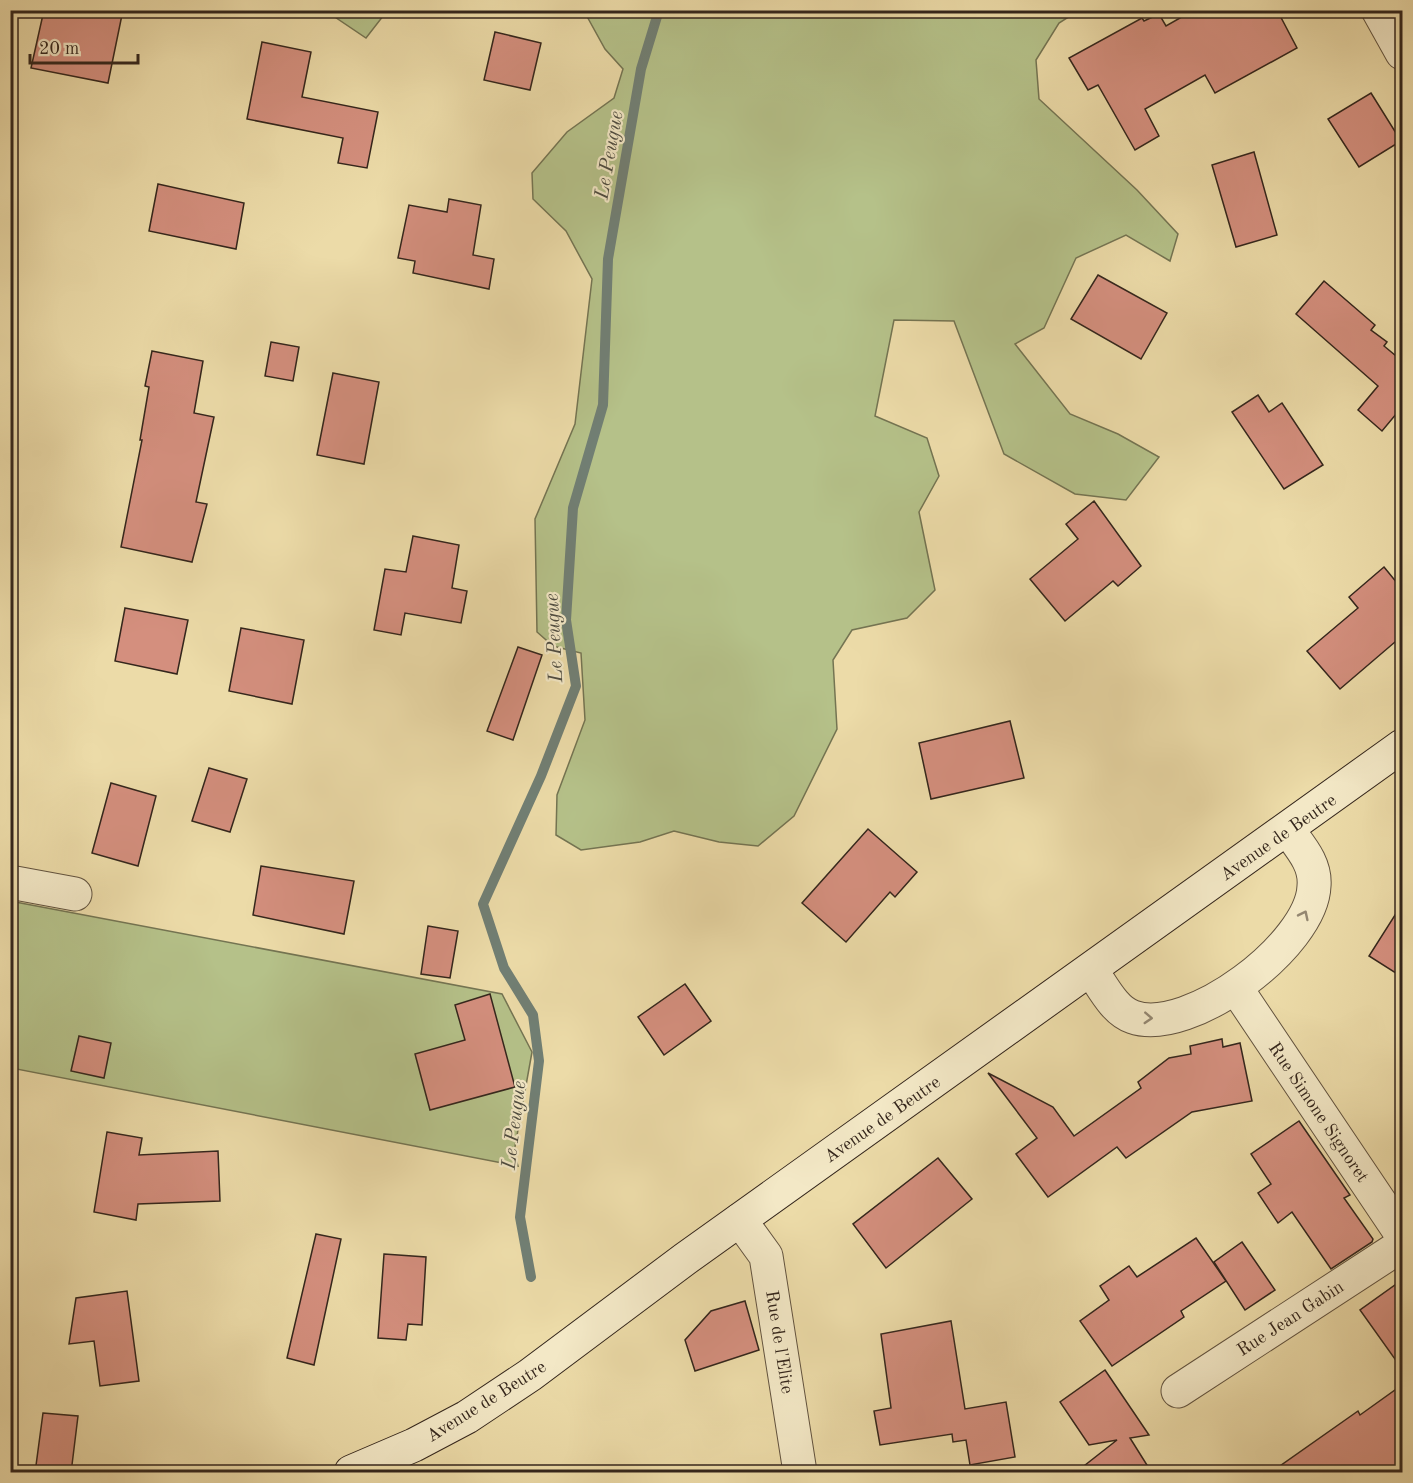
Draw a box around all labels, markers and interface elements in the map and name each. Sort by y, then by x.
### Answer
scale bar [30,27,138,65]
text: 20 m [39,40,79,58]
water label: Le Peugue [592,110,628,202]
water label: Le Peugue [543,593,567,684]
street label: Avenue de Beutre [1217,791,1340,885]
one-way arrow [1296,911,1308,922]
one-way arrow [1144,1012,1153,1025]
street label: Rue Simone Signoret [1265,1039,1372,1186]
street label: Avenue de Beutre [821,1073,944,1167]
water label: Le Peugue [499,1080,530,1172]
street label: Rue Jean Gabin [1234,1278,1347,1360]
street label: Rue de l'Elite [762,1289,796,1395]
street label: Avenue de Beutre [424,1358,549,1446]

